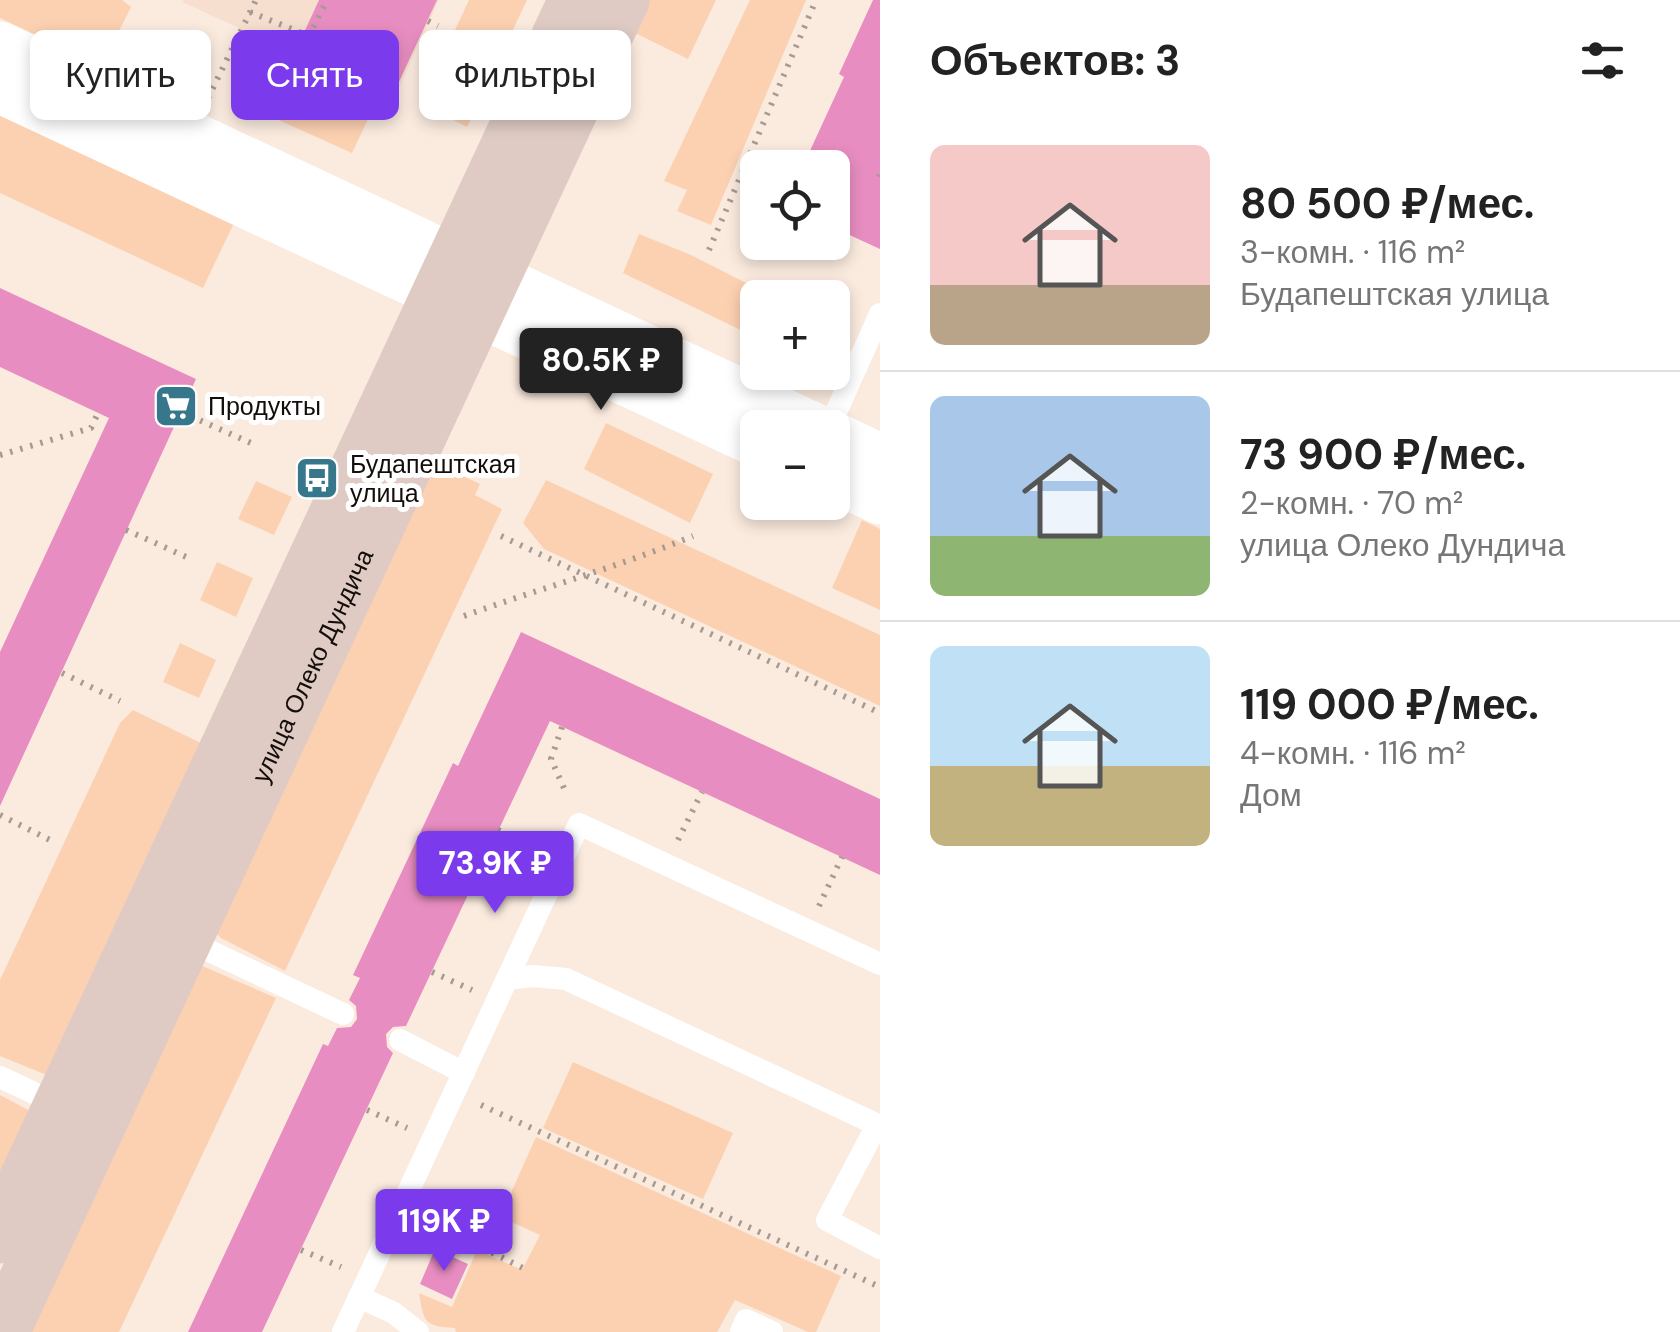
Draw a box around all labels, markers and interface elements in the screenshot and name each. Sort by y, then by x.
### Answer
chip: Купить [30,30,211,120]
chip: Снять [231,30,399,120]
chip: Фильтры [419,30,631,120]
text: Объектов: 3 [930,33,1180,88]
icon: filters [1575,33,1630,88]
map controls [740,150,850,520]
button: locate [740,150,850,260]
text: 80 500 ₽/мес. [1240,176,1534,231]
icon: home [1010,185,1130,305]
text: 3-комн. · 116 m² [1240,231,1465,273]
text: Будапештская улица [1240,273,1549,315]
button: + [740,280,850,390]
pin: 80.5K ₽ [509,328,693,413]
text: 80.5K ₽ [542,339,660,381]
supermarket icon: Продукты [153,383,199,429]
place label: Продукты [208,390,321,423]
button: − [740,410,850,520]
text: 73 900 ₽/мес. [1240,427,1526,482]
icon: home [1010,436,1130,556]
place label: Будапештская улица [350,448,516,510]
bus stop icon: Будапештская улица [294,455,340,501]
text: 2-комн. · 70 m² [1240,482,1463,524]
text: улица Олеко Дундича [1240,524,1565,566]
street label: улица Олеко Дундича [244,544,381,788]
text: 119 000 ₽/мес. [1240,677,1539,732]
icon: home [1010,686,1130,806]
text: 4-комн. · 116 m² [1240,732,1466,774]
text: Дом [1240,774,1302,816]
pin: 73.9K ₽ [403,831,587,916]
text: 73.9K ₽ [439,842,551,884]
pin: 119K ₽ [363,1189,525,1274]
text: 119K ₽ [398,1200,490,1242]

